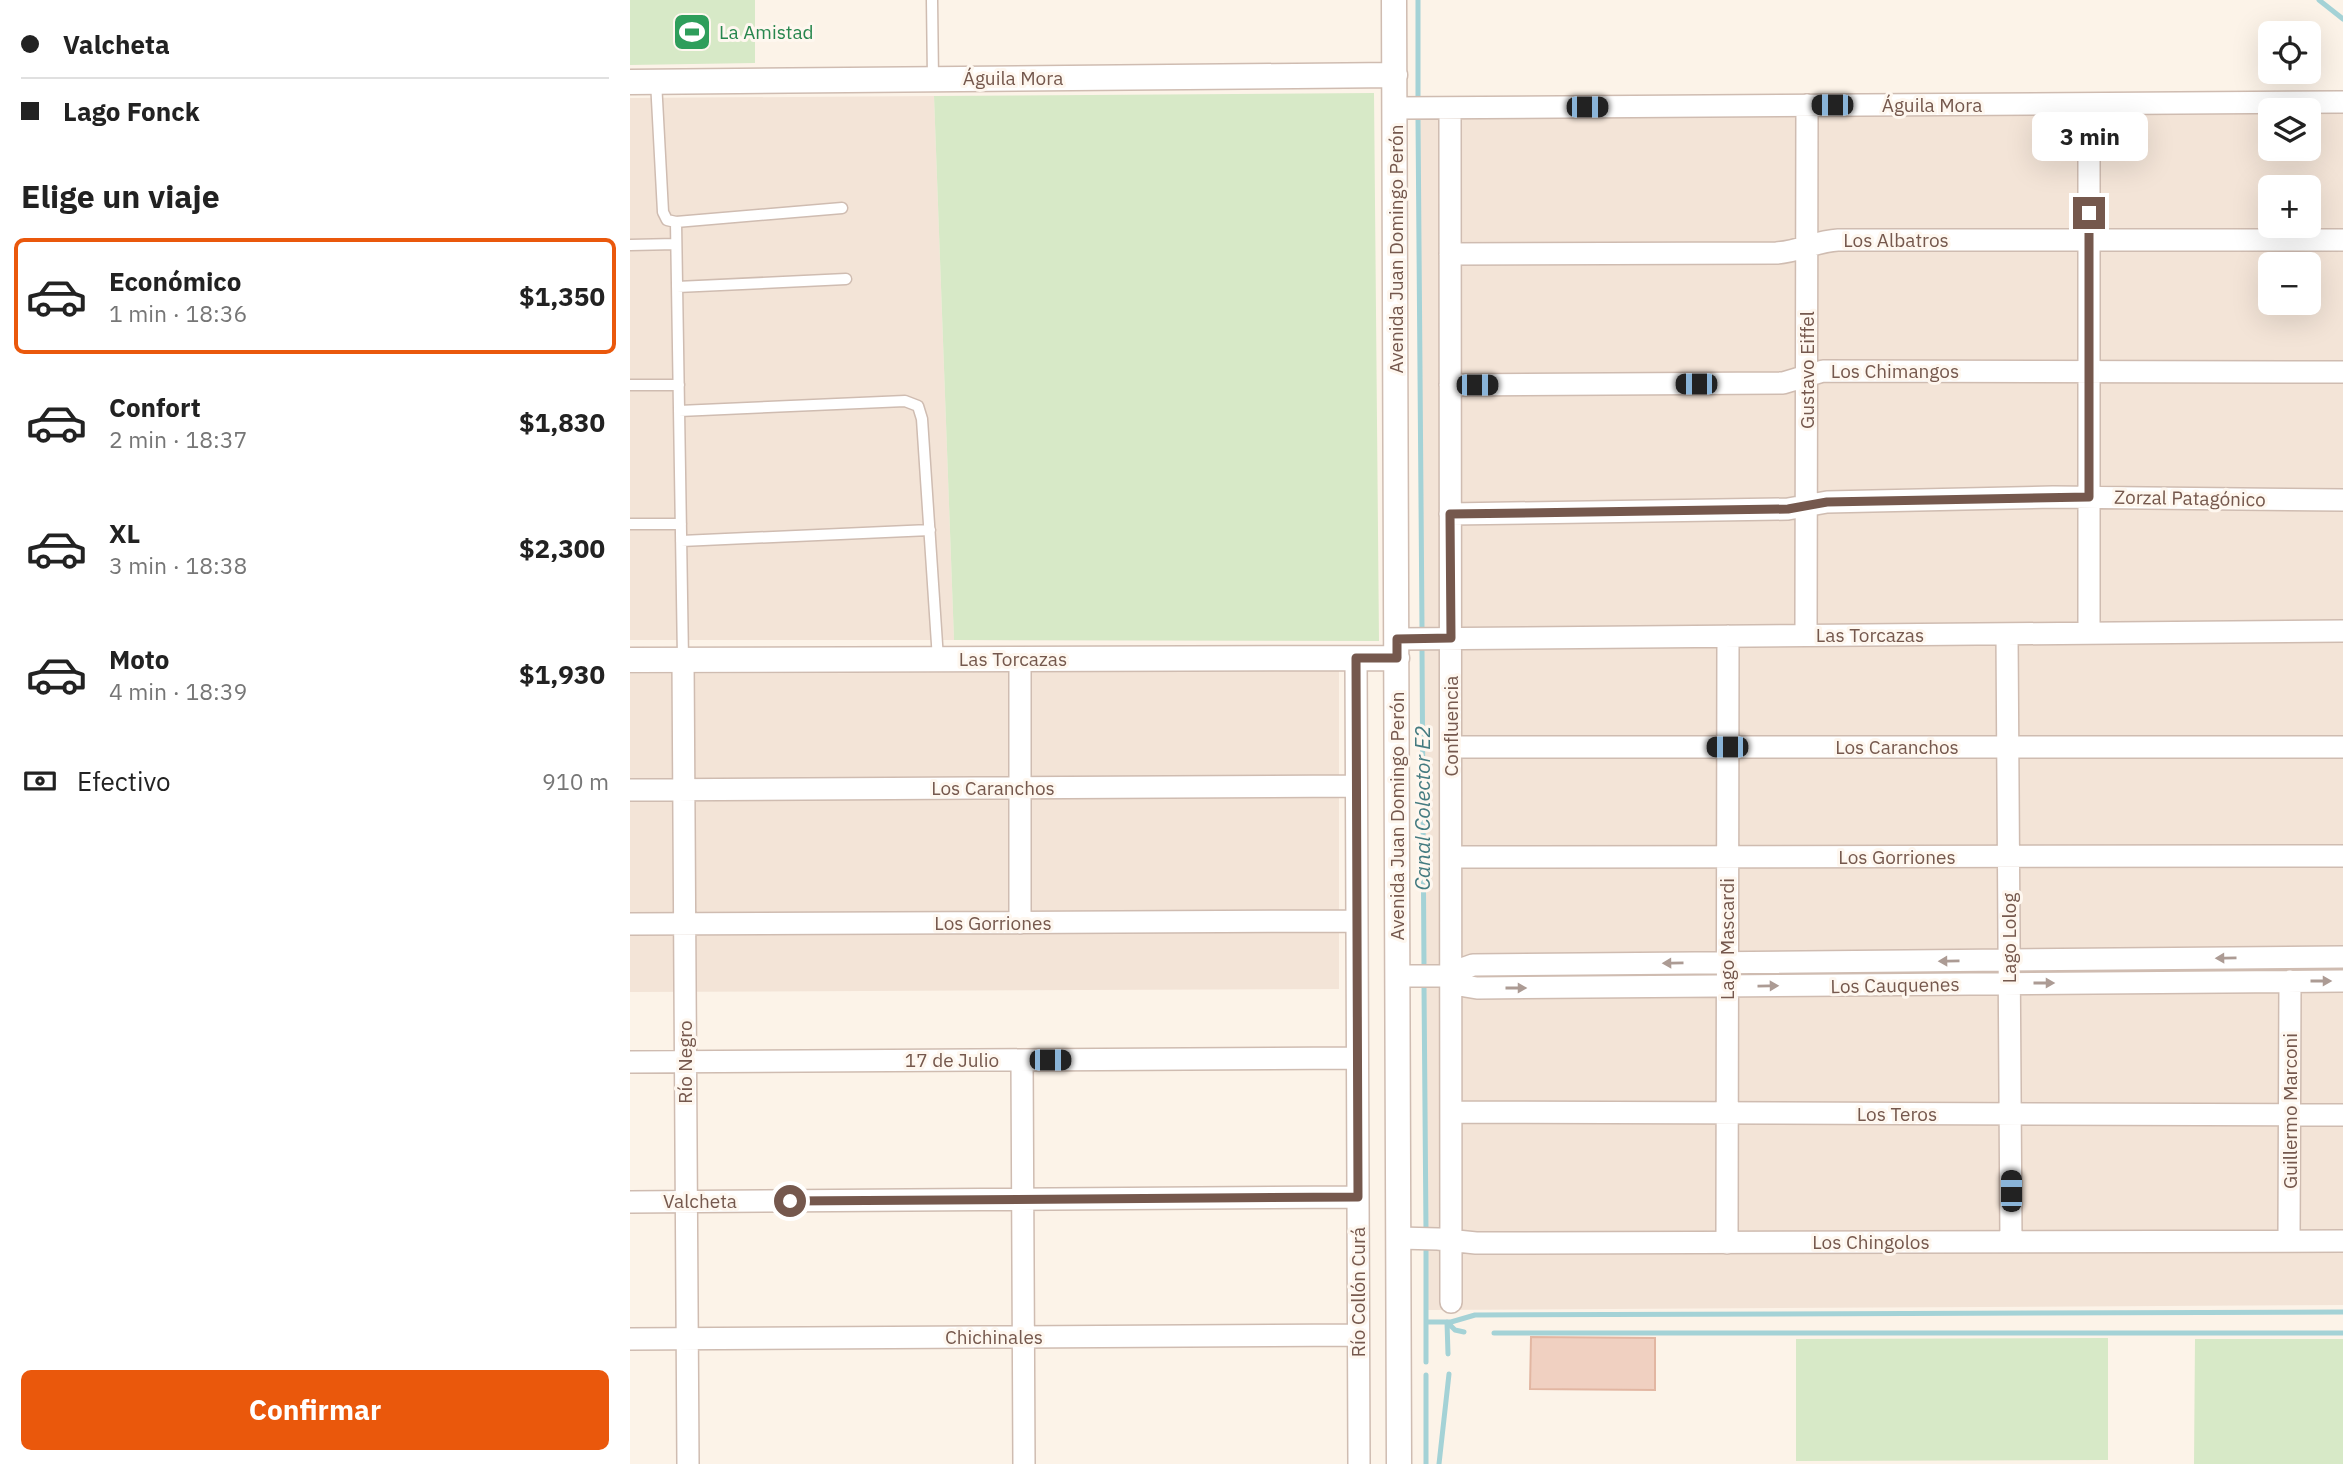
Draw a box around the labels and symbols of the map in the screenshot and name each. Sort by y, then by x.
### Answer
sports icon: La Amistad [671,11,713,53]
place label: La Amistad [719,20,814,44]
street label: Águila Mora [963,66,1063,90]
street label: Águila Mora [1882,93,1982,117]
car [1812,95,1854,116]
car [1567,97,1609,118]
callout: 3 min [2031,111,2147,160]
street label: Avenida Juan Domingo Perón [1384,125,1408,373]
route end [2073,197,2105,229]
street label: Los Albatros [1843,228,1949,252]
street label: Gustavo Eiffel [1795,311,1819,429]
street label: Los Chimangos [1831,359,1959,383]
car [1676,374,1718,395]
car [1457,375,1499,396]
street label: Zorzal Patagónico [2114,485,2266,511]
street label: Las Torcazas [1816,623,1924,647]
street label: Las Torcazas [959,647,1067,671]
street label: Confluencia [1439,675,1463,777]
street label: Avenida Juan Domingo Perón [1385,692,1409,940]
water label: Canal Colector E2 [1408,725,1436,891]
street label: Los Caranchos [1835,735,1959,759]
car [1707,737,1749,758]
street label: Los Caranchos [931,776,1055,800]
street label: Los Gorriones [1838,845,1956,869]
street label: Lago Mascardi [1715,878,1739,1000]
street label: Lago Lolog [1997,893,2021,983]
street label: Los Gorriones [934,911,1052,935]
one-way arrow [2215,952,2237,964]
one-way arrow [1938,955,1960,967]
one-way arrow [1662,958,1684,969]
street label: Los Cauquenes [1830,972,1960,998]
one-way arrow [2310,975,2332,987]
one-way arrow [2033,977,2055,989]
one-way arrow [1757,980,1779,992]
one-way arrow [1505,982,1527,994]
street label: Río Negro [673,1020,697,1104]
street label: Guillermo Marconi [2278,1033,2302,1189]
street label: 17 de Julio [905,1048,999,1072]
car [1030,1050,1072,1071]
street label: Los Teros [1857,1102,1937,1126]
car [2001,1170,2022,1212]
route start [774,1185,806,1217]
street label: Valcheta [663,1189,737,1213]
street label: Río Collón Curá [1346,1227,1370,1357]
street label: Los Chingolos [1812,1230,1930,1254]
street label: Chichinales [945,1325,1043,1349]

